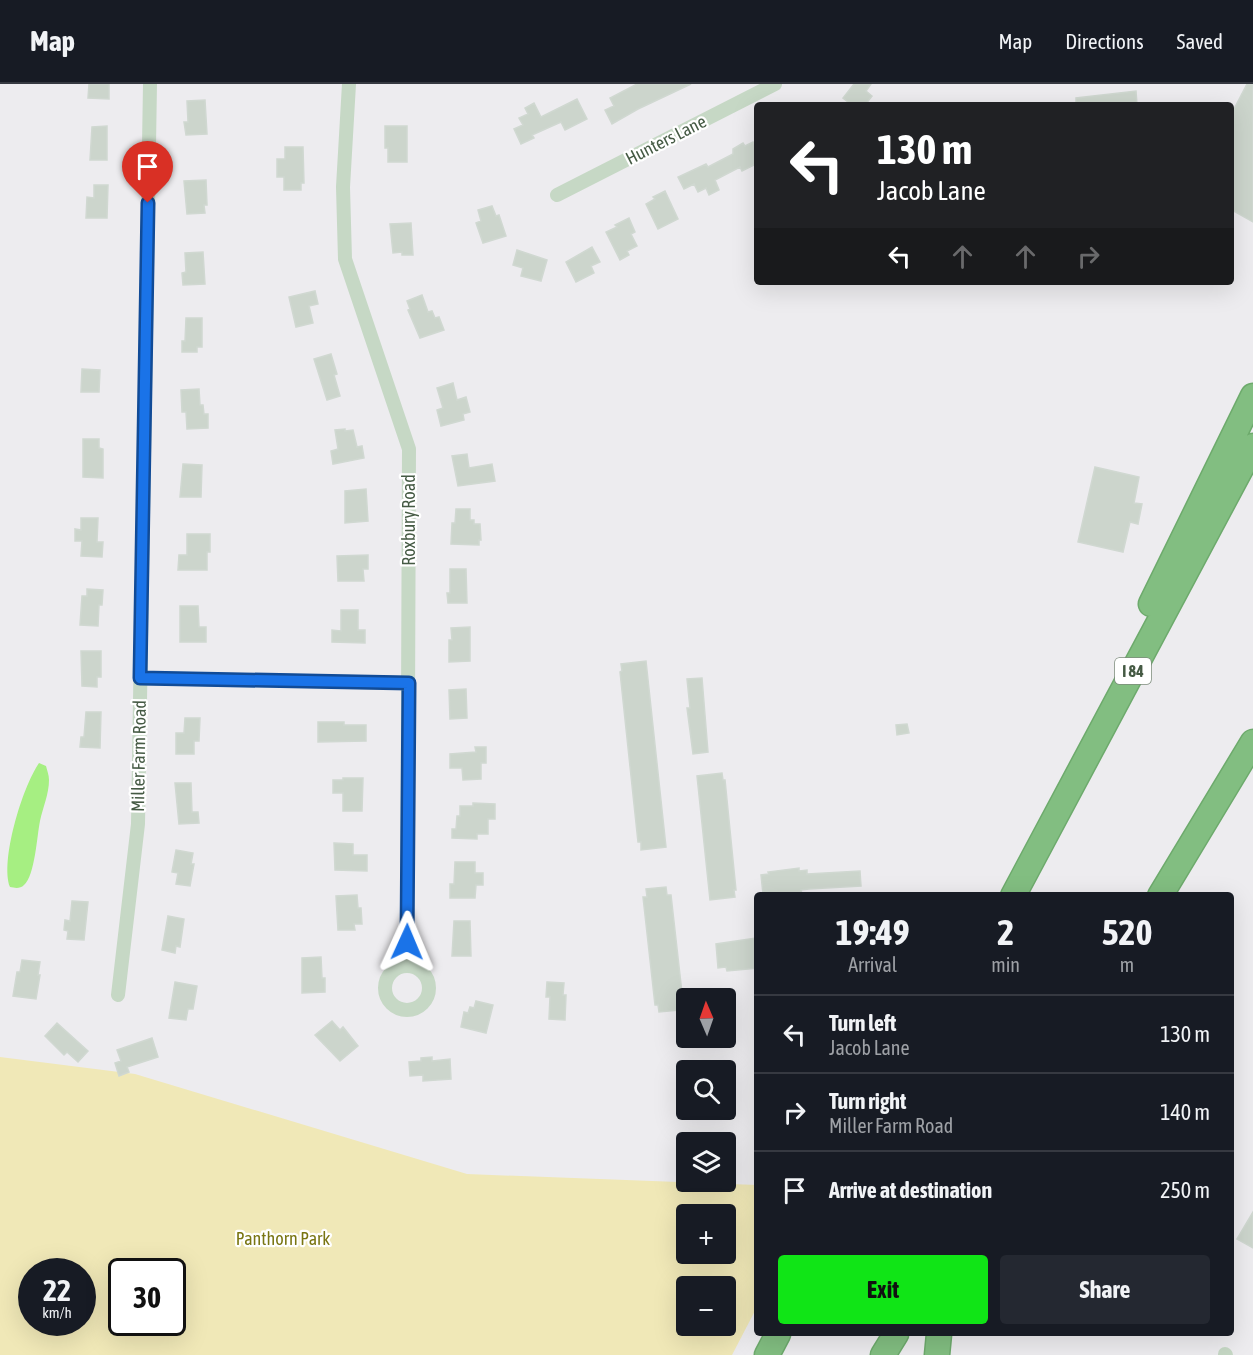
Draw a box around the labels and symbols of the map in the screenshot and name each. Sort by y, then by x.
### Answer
street label: Hunters Lane [622,110,709,169]
pin [122,141,173,203]
street label: Roxbury Road [398,474,419,566]
road number: I 84 [1115,658,1151,684]
street label: Miller Farm Road [127,700,150,812]
position arrow [375,910,439,974]
north arrow [676,988,736,1048]
park label: Panthorn Park [236,1228,330,1249]
speed limit sign: 30 [108,1258,186,1336]

